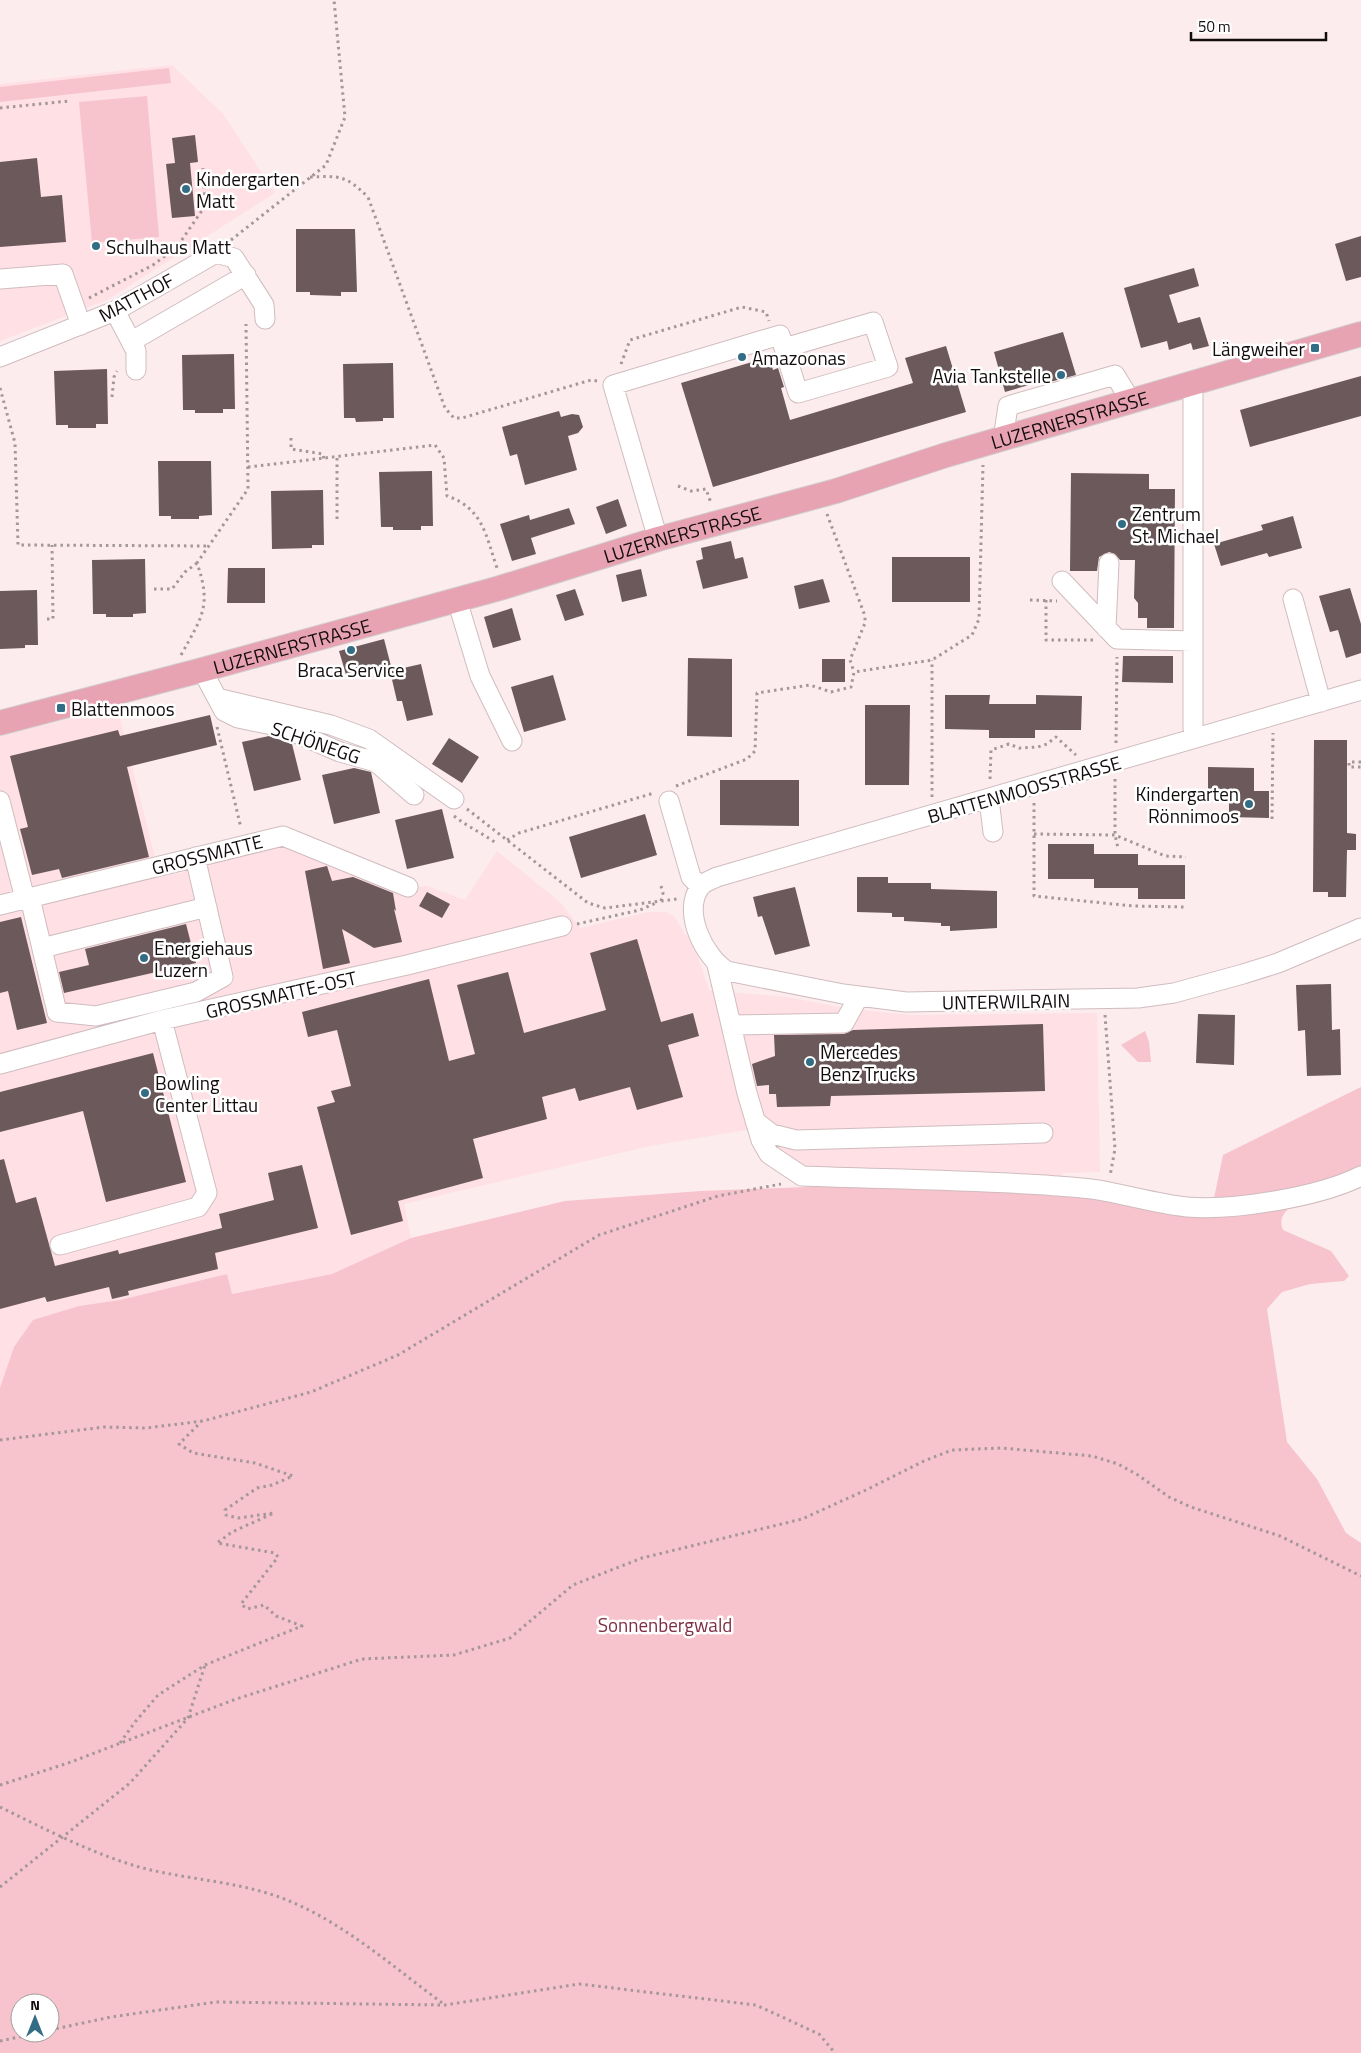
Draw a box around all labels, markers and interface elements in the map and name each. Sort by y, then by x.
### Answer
scale bar [1191,10,1326,42]
text: 50 m [1198,15,1231,38]
place label: Kindergarten Matt [196,164,300,215]
marker: Kindergarten Matt [180,183,192,195]
place label: Schulhaus Matt [106,232,231,261]
marker: Schulhaus Matt [90,240,102,252]
street label: MATTHOF [93,265,179,329]
place label: Längweiher [1212,334,1305,363]
marker: Längweiher [1309,342,1321,354]
place label: Amazoonas [752,343,846,372]
marker: Amazoonas [736,351,748,363]
place label: Avia Tankstelle [932,361,1051,390]
marker: Avia Tankstelle [1055,369,1067,381]
street label: LUZERNERSTRASSE [987,382,1152,456]
street label: LUZERNERSTRASSE [599,497,764,570]
place label: Zentrum St. Michael [1132,499,1219,550]
marker: Zentrum St. Michael [1116,518,1128,530]
street label: LUZERNERSTRASSE [209,610,374,681]
marker: Braca Service [345,644,357,656]
place label: Braca Service [297,655,405,684]
place label: Blattenmoos [71,694,175,723]
marker: Blattenmoos [55,702,67,714]
street label: SCHÖNEGG [267,713,365,771]
street label: BLATTENMOOSSTRASSE [924,747,1124,831]
place label: Kindergarten Rönnimoos [1135,779,1239,830]
marker: Kindergarten Rönnimoos [1243,798,1255,810]
street label: GROSSMATTE [148,826,266,882]
place label: Energiehaus Luzern [154,933,253,984]
marker: Energiehaus Luzern [138,952,150,964]
street label: GROSSMATTE-OST [203,963,359,1025]
street label: UNTERWILRAIN [942,985,1070,1017]
place label: Mercedes Benz Trucks [820,1037,916,1088]
marker: Mercedes Benz Trucks [804,1056,816,1068]
place label: Bowling Center Littau [155,1068,258,1119]
marker: Bowling Center Littau [139,1087,151,1099]
park label: Sonnenbergwald [598,1610,732,1639]
north arrow [10,1993,60,2043]
text: N [30,1994,40,2015]

